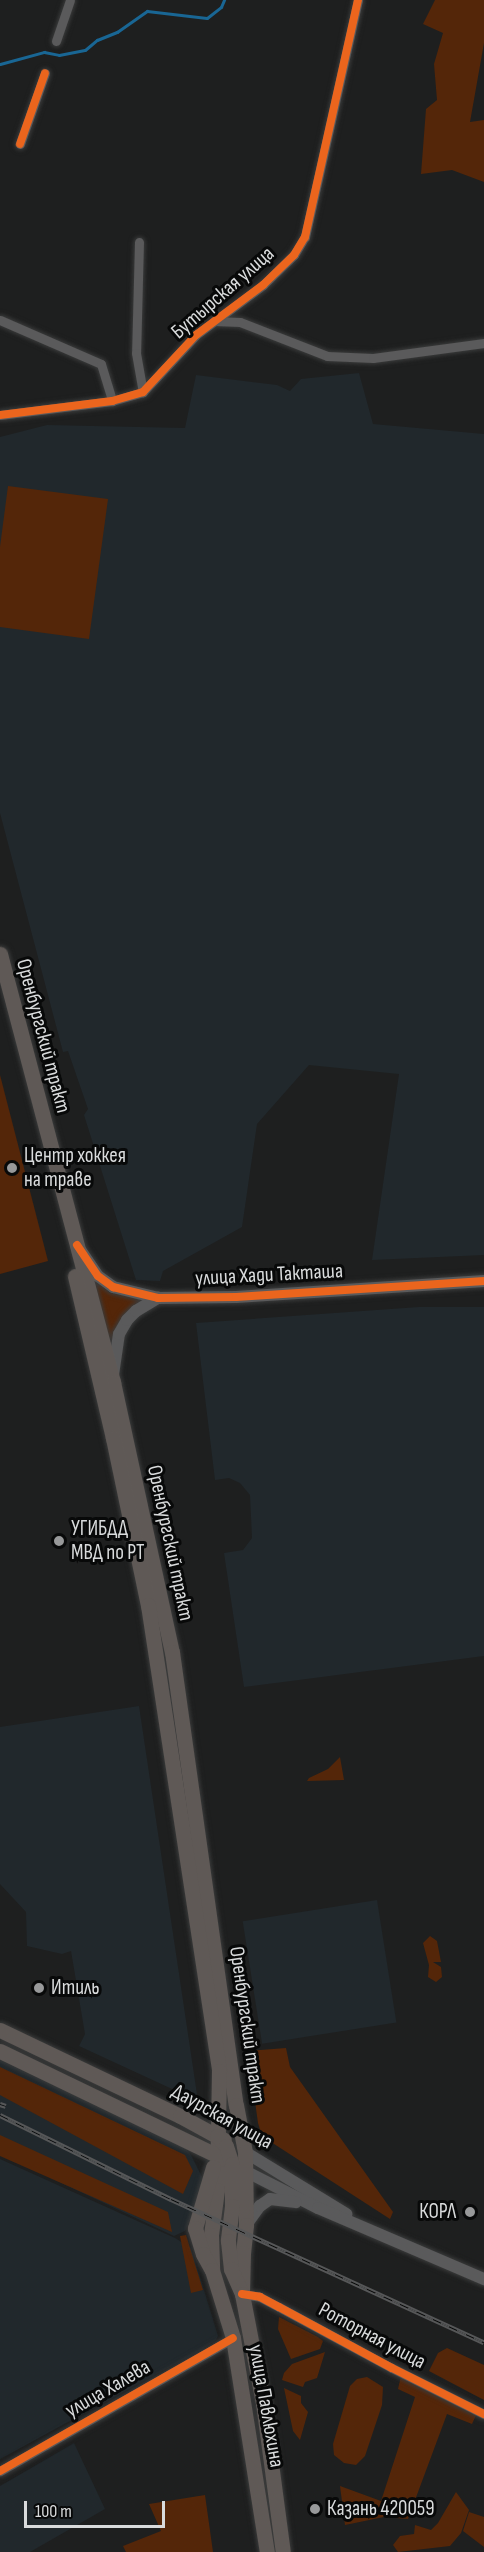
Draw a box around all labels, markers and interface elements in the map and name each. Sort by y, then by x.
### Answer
street label: Бутырская улица [166,241,280,345]
street label: Оренбургский тракт [10,956,76,1116]
place label: Центр хоккея на траве [24,1143,126,1193]
marker: Центр хоккея на траве [5,1161,19,1175]
street label: улица Хади Такташа [194,1259,344,1291]
street label: Оренбургский тракт [141,1463,199,1623]
place label: УГИБДД МВД по РТ [71,1516,145,1566]
marker: УГИБДД МВД по РТ [52,1534,66,1548]
street label: Оренбургский тракт [224,1945,270,2105]
place label: Итиль [51,1975,100,2001]
marker: Итиль [32,1981,46,1995]
street label: Даурская улица [167,2079,277,2155]
place label: КОРЛ [419,2199,456,2225]
marker: КОРЛ [461,2203,479,2221]
street label: Роторная улица [314,2297,430,2375]
street label: улица Павлюхина [243,2343,289,2469]
street label: улица Халева [61,2355,155,2423]
scale bar [27,2489,168,2527]
place label: Казань 420059 [327,2496,434,2522]
text: 100 m [35,2501,72,2522]
marker: Казань 420059 [308,2502,322,2516]

